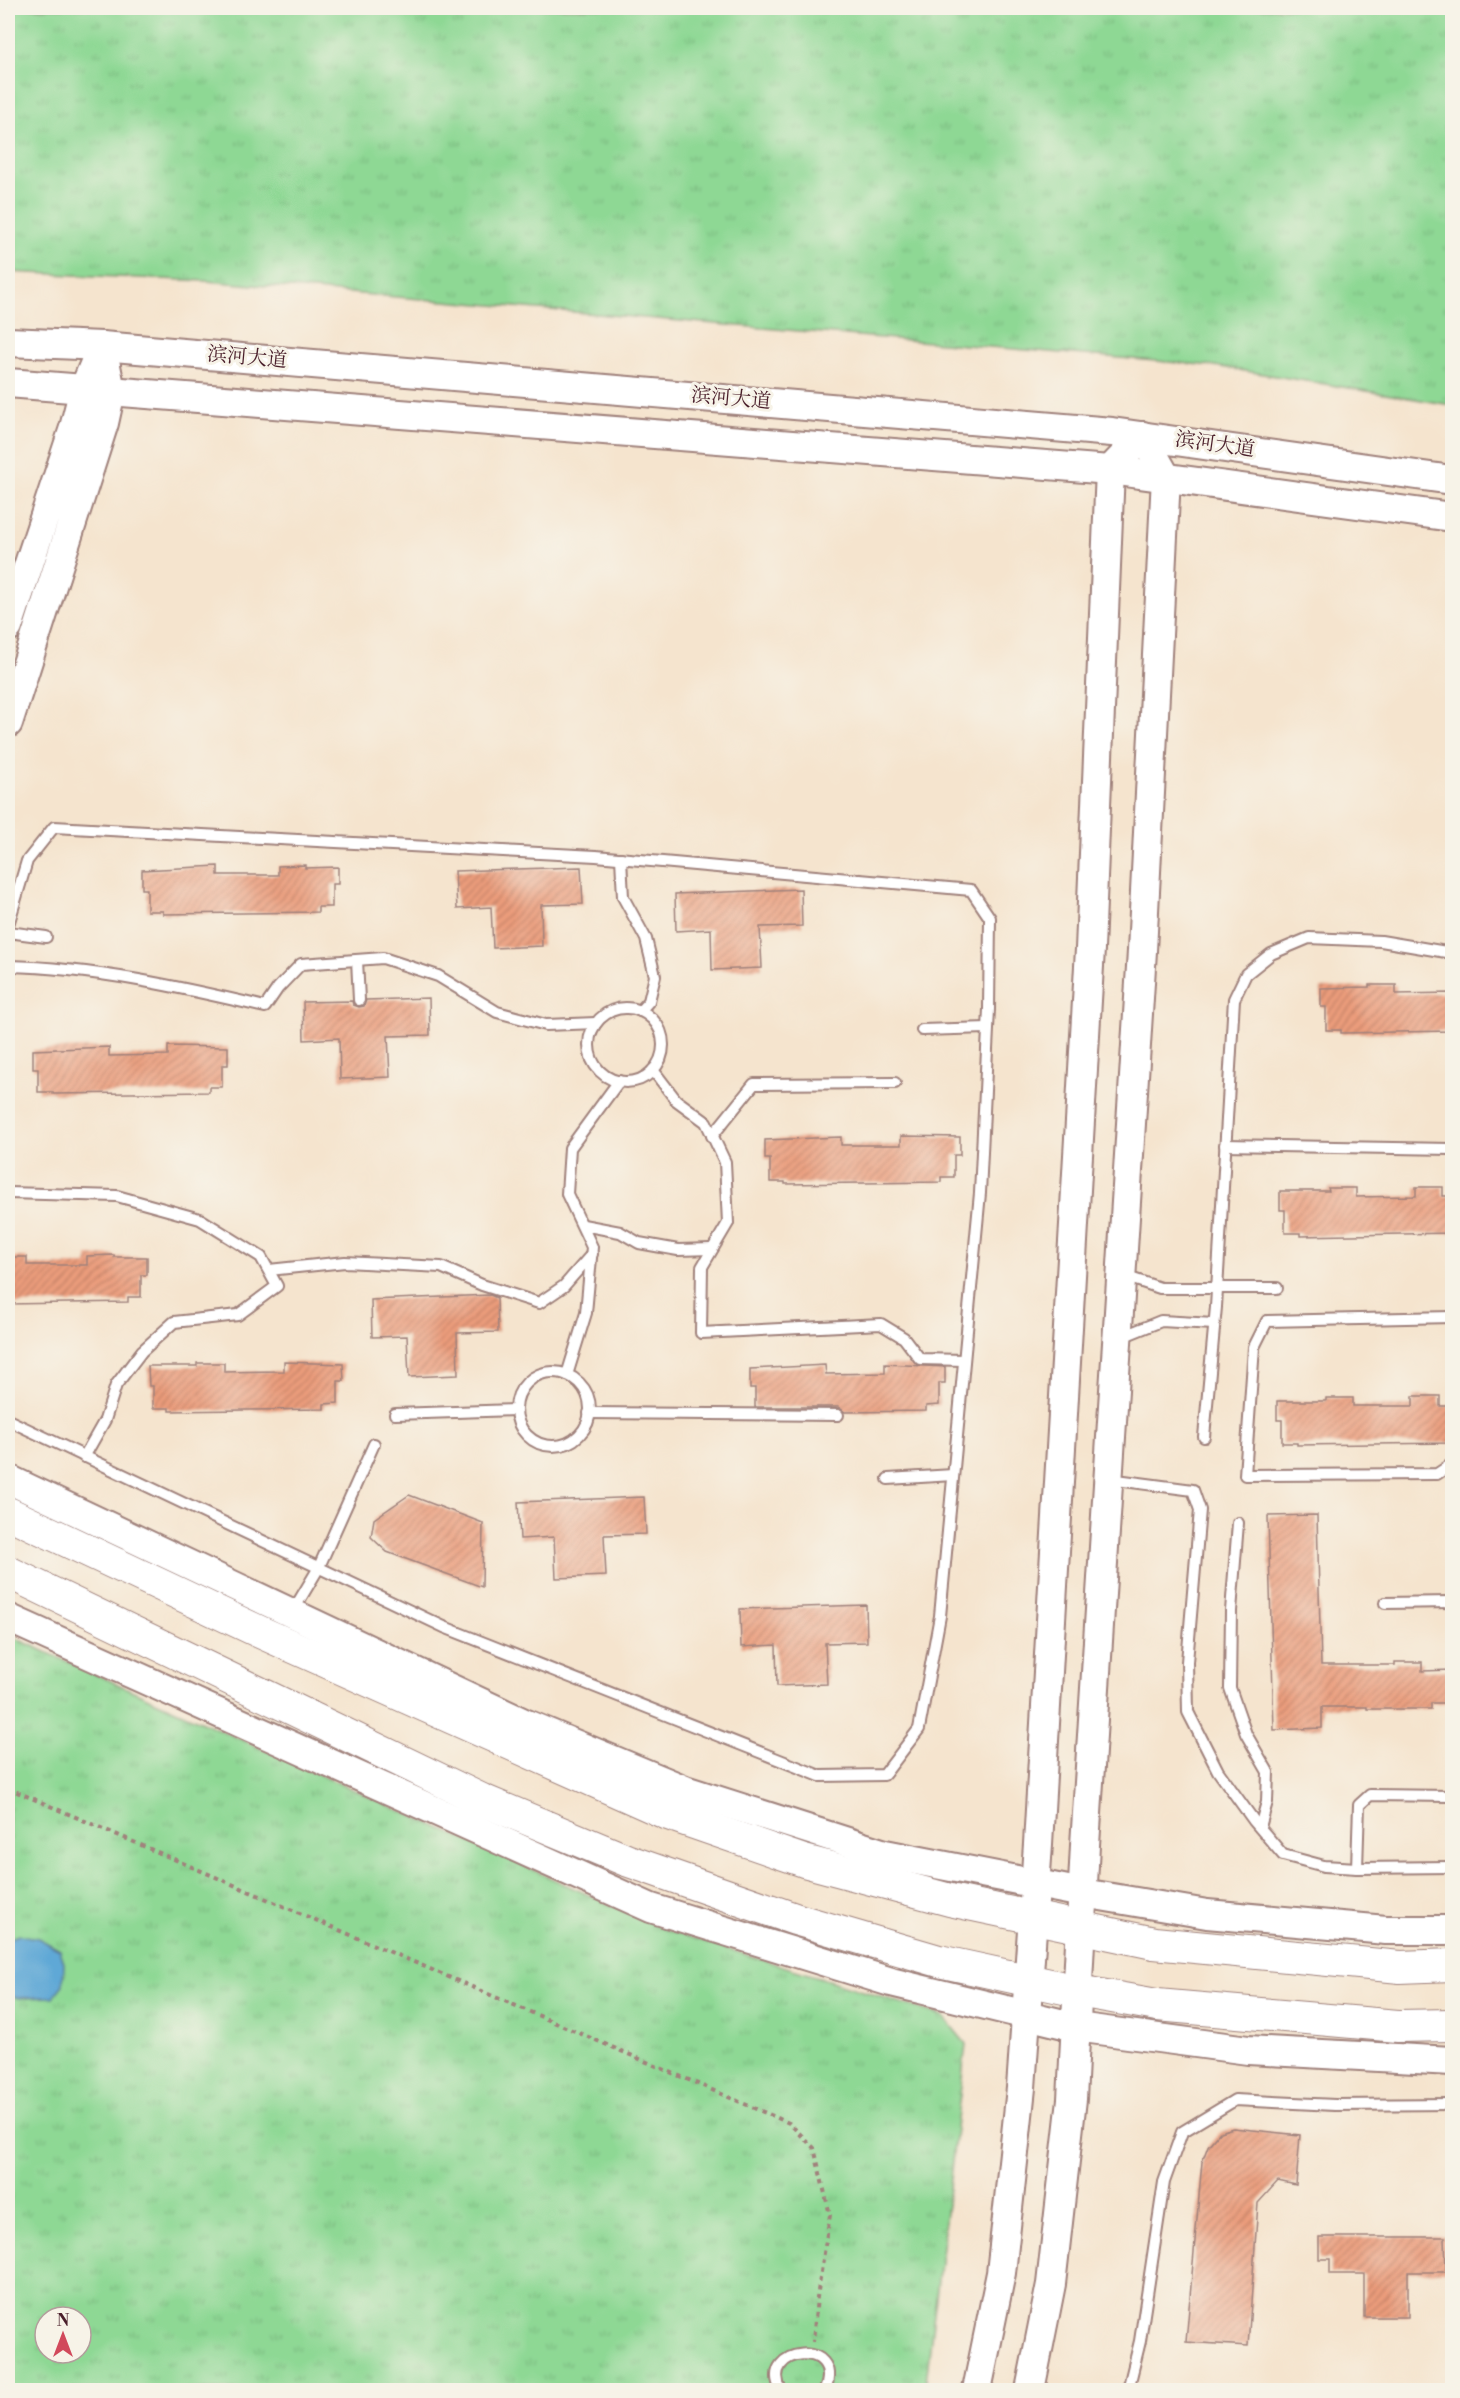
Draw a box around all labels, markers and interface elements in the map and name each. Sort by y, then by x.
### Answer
street label: 滨河大道 [206,342,288,374]
street label: 滨河大道 [690,383,772,415]
street label: 滨河大道 [1174,427,1256,463]
north arrow [33,2305,93,2365]
text: N [57,2311,70,2331]

